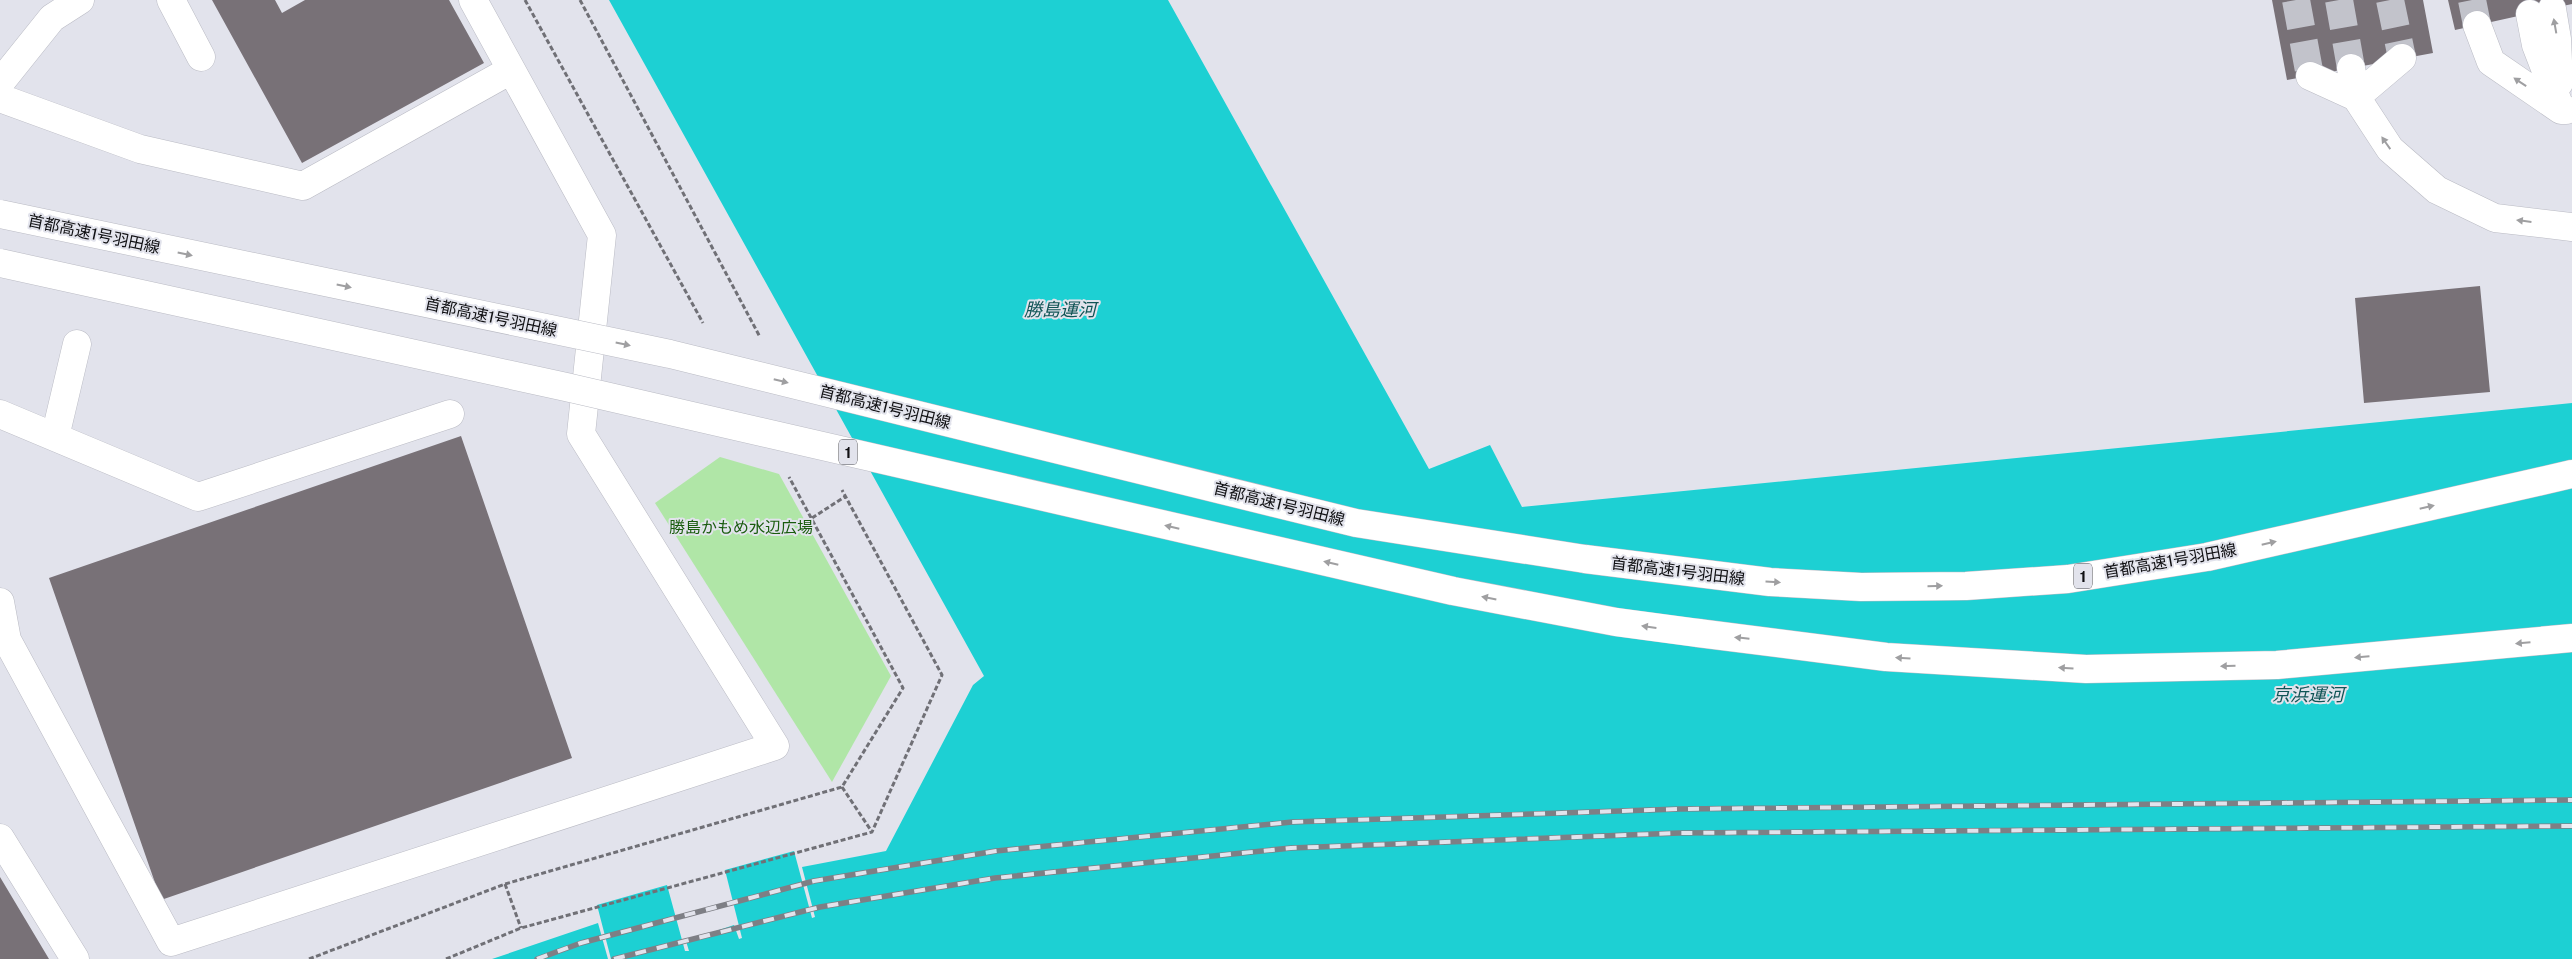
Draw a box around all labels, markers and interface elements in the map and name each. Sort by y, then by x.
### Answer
one-way arrow [2550,18,2558,34]
one-way arrow [2514,77,2527,87]
one-way arrow [2381,136,2391,150]
street label: 首都高速1号羽田線 [26,211,162,257]
one-way arrow [2515,217,2531,225]
one-way arrow [177,250,193,258]
one-way arrow [336,283,352,291]
street label: 首都高速1号羽田線 [423,294,559,340]
water label: 勝島運河 [1024,299,1099,320]
one-way arrow [615,340,630,348]
one-way arrow [773,377,788,385]
street label: 首都高速1号羽田線 [817,382,953,432]
road number: 1 [839,440,857,464]
street label: 首都高速1号羽田線 [1211,479,1347,529]
one-way arrow [2420,503,2435,511]
park label: 勝島かもめ水辺広場 [669,518,813,537]
one-way arrow [1165,523,1180,531]
one-way arrow [2261,539,2277,547]
street label: 首都高速1号羽田線 [2102,540,2238,582]
street label: 首都高速1号羽田線 [1610,553,1746,589]
one-way arrow [1323,559,1338,567]
road number: 1 [2074,564,2092,588]
one-way arrow [1765,578,1781,586]
one-way arrow [1927,582,1943,590]
one-way arrow [1482,594,1497,602]
one-way arrow [1641,622,1657,630]
one-way arrow [1734,634,1750,642]
one-way arrow [2515,639,2531,647]
one-way arrow [1895,654,1911,662]
one-way arrow [2353,654,2369,662]
one-way arrow [2220,662,2236,670]
one-way arrow [2057,664,2073,672]
water label: 京浜運河 [2272,684,2347,705]

